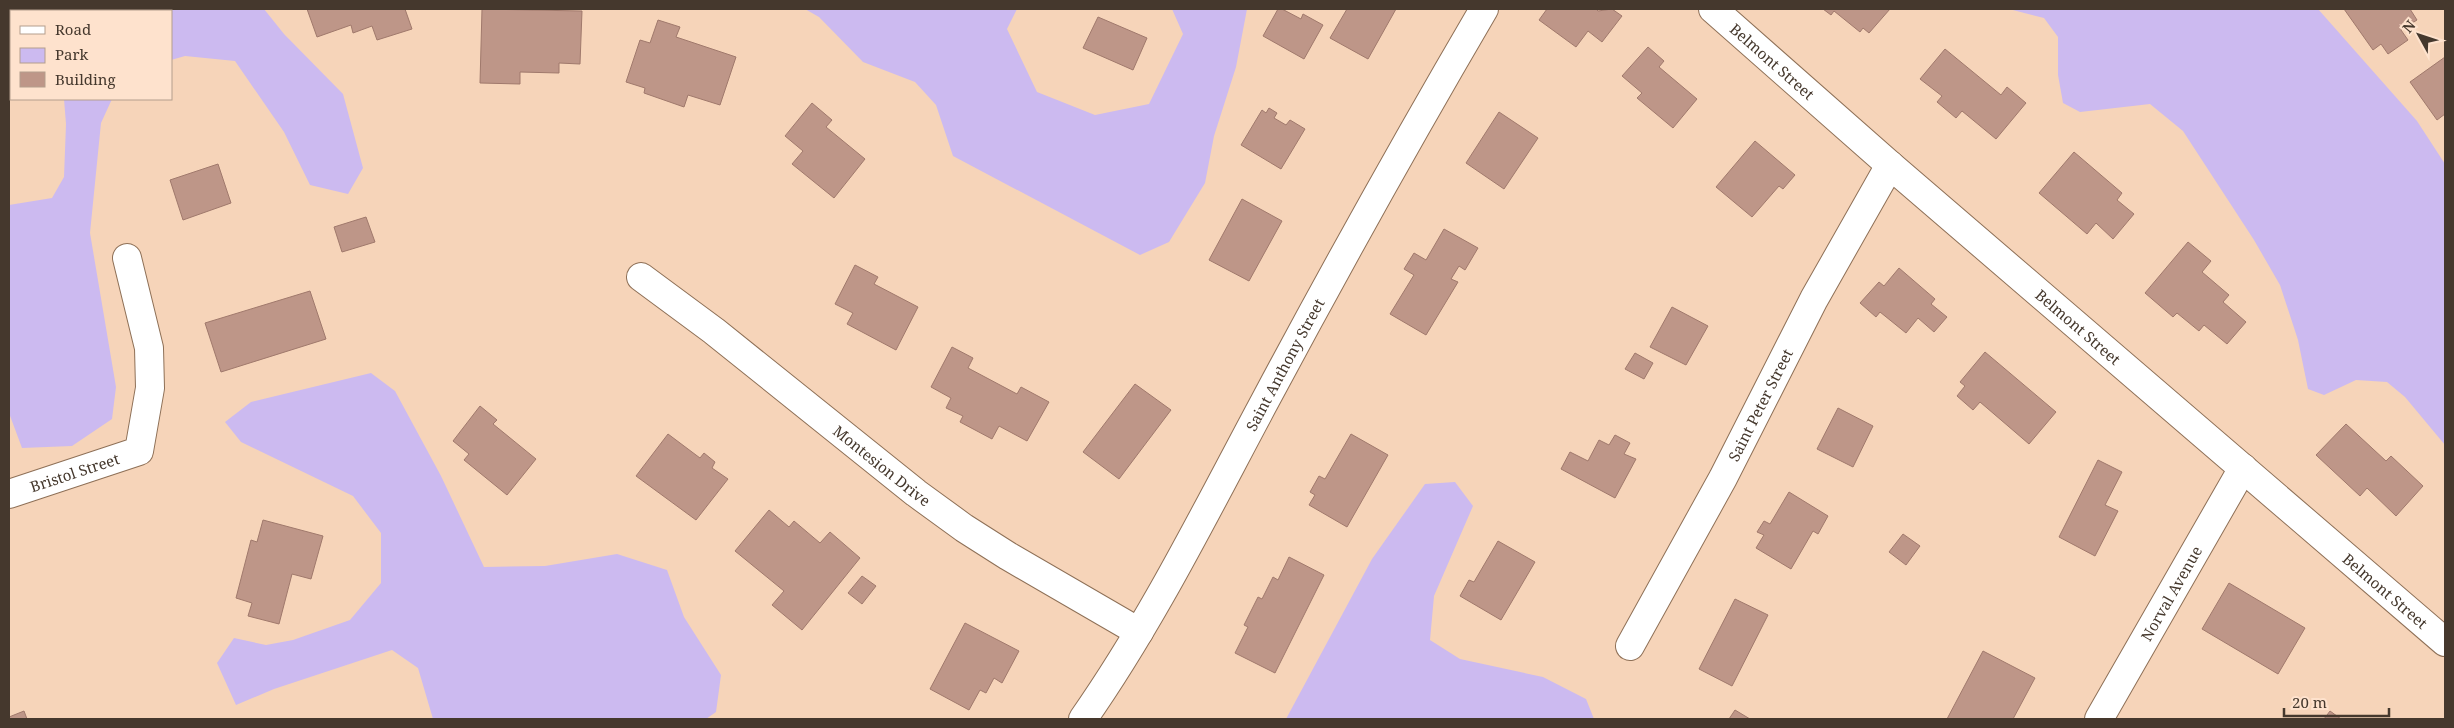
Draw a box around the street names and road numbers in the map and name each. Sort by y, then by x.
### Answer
street label: Belmont Street [1726,19,1819,104]
street label: Belmont Street [2031,285,2125,369]
street label: Saint Anthony Street [1241,295,1328,434]
street label: Saint Peter Street [1723,345,1797,465]
street label: Montesion Drive [829,421,935,510]
street label: Bristol Street [27,448,122,496]
street label: Norval Avenue [2136,542,2206,644]
street label: Belmont Street [2339,549,2432,633]

